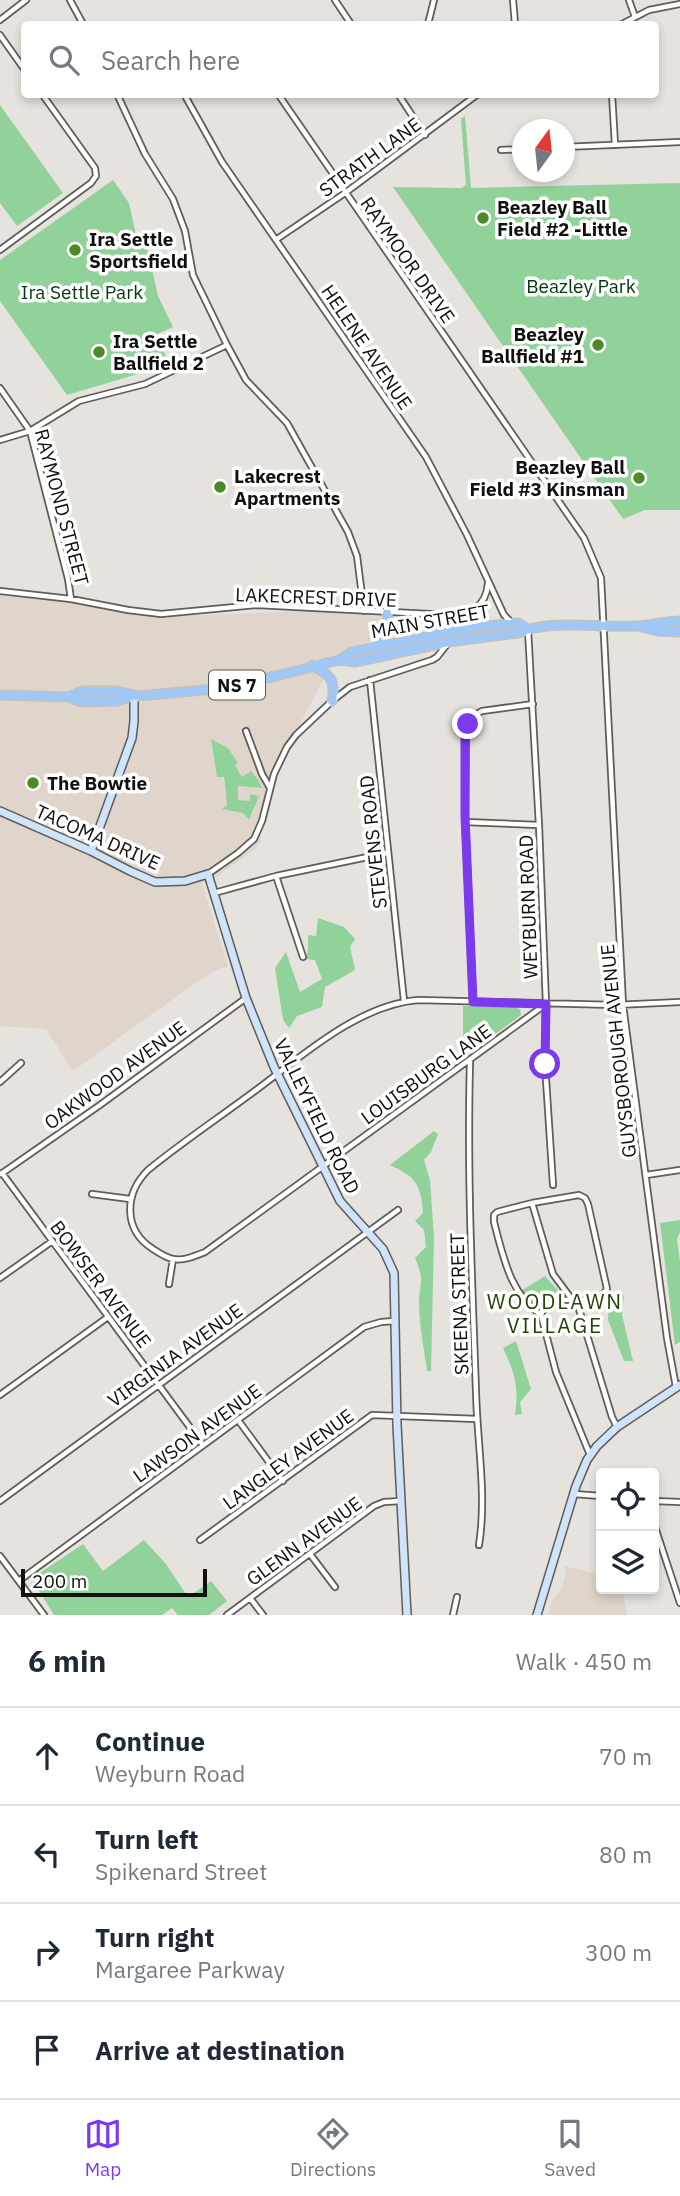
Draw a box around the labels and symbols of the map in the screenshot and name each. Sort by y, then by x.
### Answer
street label: STRATH LANE [314,112,426,202]
north arrow [512,119,575,182]
street label: RAYMOOR DRIVE [356,192,460,328]
place label: Beazley Ball Field #2 -Little [497,195,628,241]
marker: Beazley Ball Field #2 -Little [475,210,491,226]
place label: Ira Settle Sportsfield [89,227,188,273]
marker: Ira Settle Sportsfield [67,242,83,258]
park label: Beazley Park [526,274,636,298]
park label: Ira Settle Park [21,280,143,304]
street label: HELENE AVENUE [316,280,418,414]
place label: Beazley Ballfield #1 [481,322,585,368]
place label: Ira Settle Ballfield 2 [113,329,204,375]
marker: Beazley Ballfield #1 [590,337,606,353]
marker: Ira Settle Ballfield 2 [91,344,107,360]
street label: RAYMOND STREET [30,426,94,588]
place label: Beazley Ball Field #3 Kinsman [469,455,625,501]
place label: Lakecrest Apartments [234,464,340,510]
marker: Beazley Ball Field #3 Kinsman [631,470,647,486]
marker: Lakecrest Apartments [212,479,228,495]
street label: LAKECREST DRIVE [235,582,397,612]
street label: MAIN STREET [369,599,491,643]
road number: NS 7 [209,670,265,700]
route end [452,708,483,739]
place label: The Bowtie [47,771,147,795]
street label: STEVENS ROAD [354,774,392,910]
marker: The Bowtie [25,775,41,791]
street label: TACOMA DRIVE [32,799,164,875]
street label: WEYBURN ROAD [513,834,543,980]
street label: GUYSBOROUGH AVENUE [595,943,641,1159]
street label: OAKWOOD AVENUE [39,1015,191,1135]
street label: LOUISBURG LANE [356,1019,496,1129]
street label: VALLEYFIELD ROAD [269,1034,365,1198]
route start [529,1048,560,1079]
street label: BOWSER AVENUE [45,1216,157,1352]
street label: SKEENA STREET [445,1232,473,1375]
district label: WOODLAWN VILLAGE [487,1287,623,1339]
street label: VIRGINIA AVENUE [103,1298,247,1412]
street label: LAWSON AVENUE [128,1378,266,1488]
street label: LANGLEY AVENUE [218,1403,358,1515]
street label: GLENN AVENUE [242,1491,366,1591]
scale bar [21,1566,206,1598]

